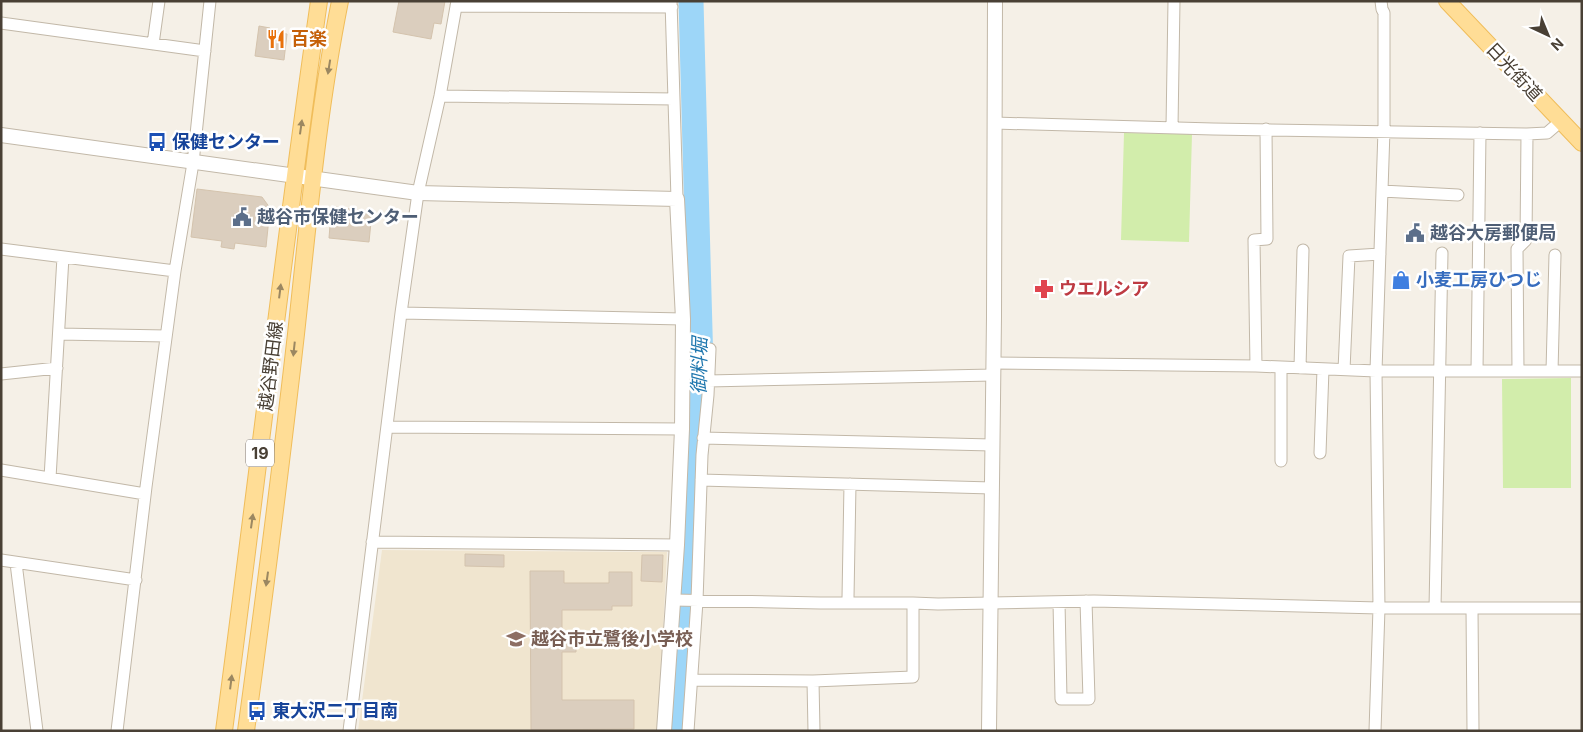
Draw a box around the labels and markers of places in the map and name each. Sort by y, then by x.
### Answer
restaurant icon: 百楽 [265,28,287,50]
place label: 百楽 [291,28,327,49]
bus stop icon: 保健センター [146,131,168,153]
place label: 保健センター [172,131,280,152]
public building icon: 越谷市保健センター [231,206,253,228]
place label: 越谷市保健センター [257,206,419,227]
public building icon: 越谷大房郵便局 [1404,222,1426,244]
place label: 越谷大房郵便局 [1430,222,1556,243]
shop icon: 小麦工房ひつじ [1390,269,1412,291]
place label: 小麦工房ひつじ [1416,269,1542,290]
pharmacy icon: ウエルシア [1033,278,1055,300]
place label: ウエルシア [1059,278,1149,299]
school or university icon: 越谷市立鷺後小学校 [505,628,527,650]
place label: 越谷市立鷺後小学校 [531,628,693,649]
bus stop icon: 東大沢二丁目南 [246,700,268,722]
place label: 東大沢二丁目南 [272,700,398,721]

